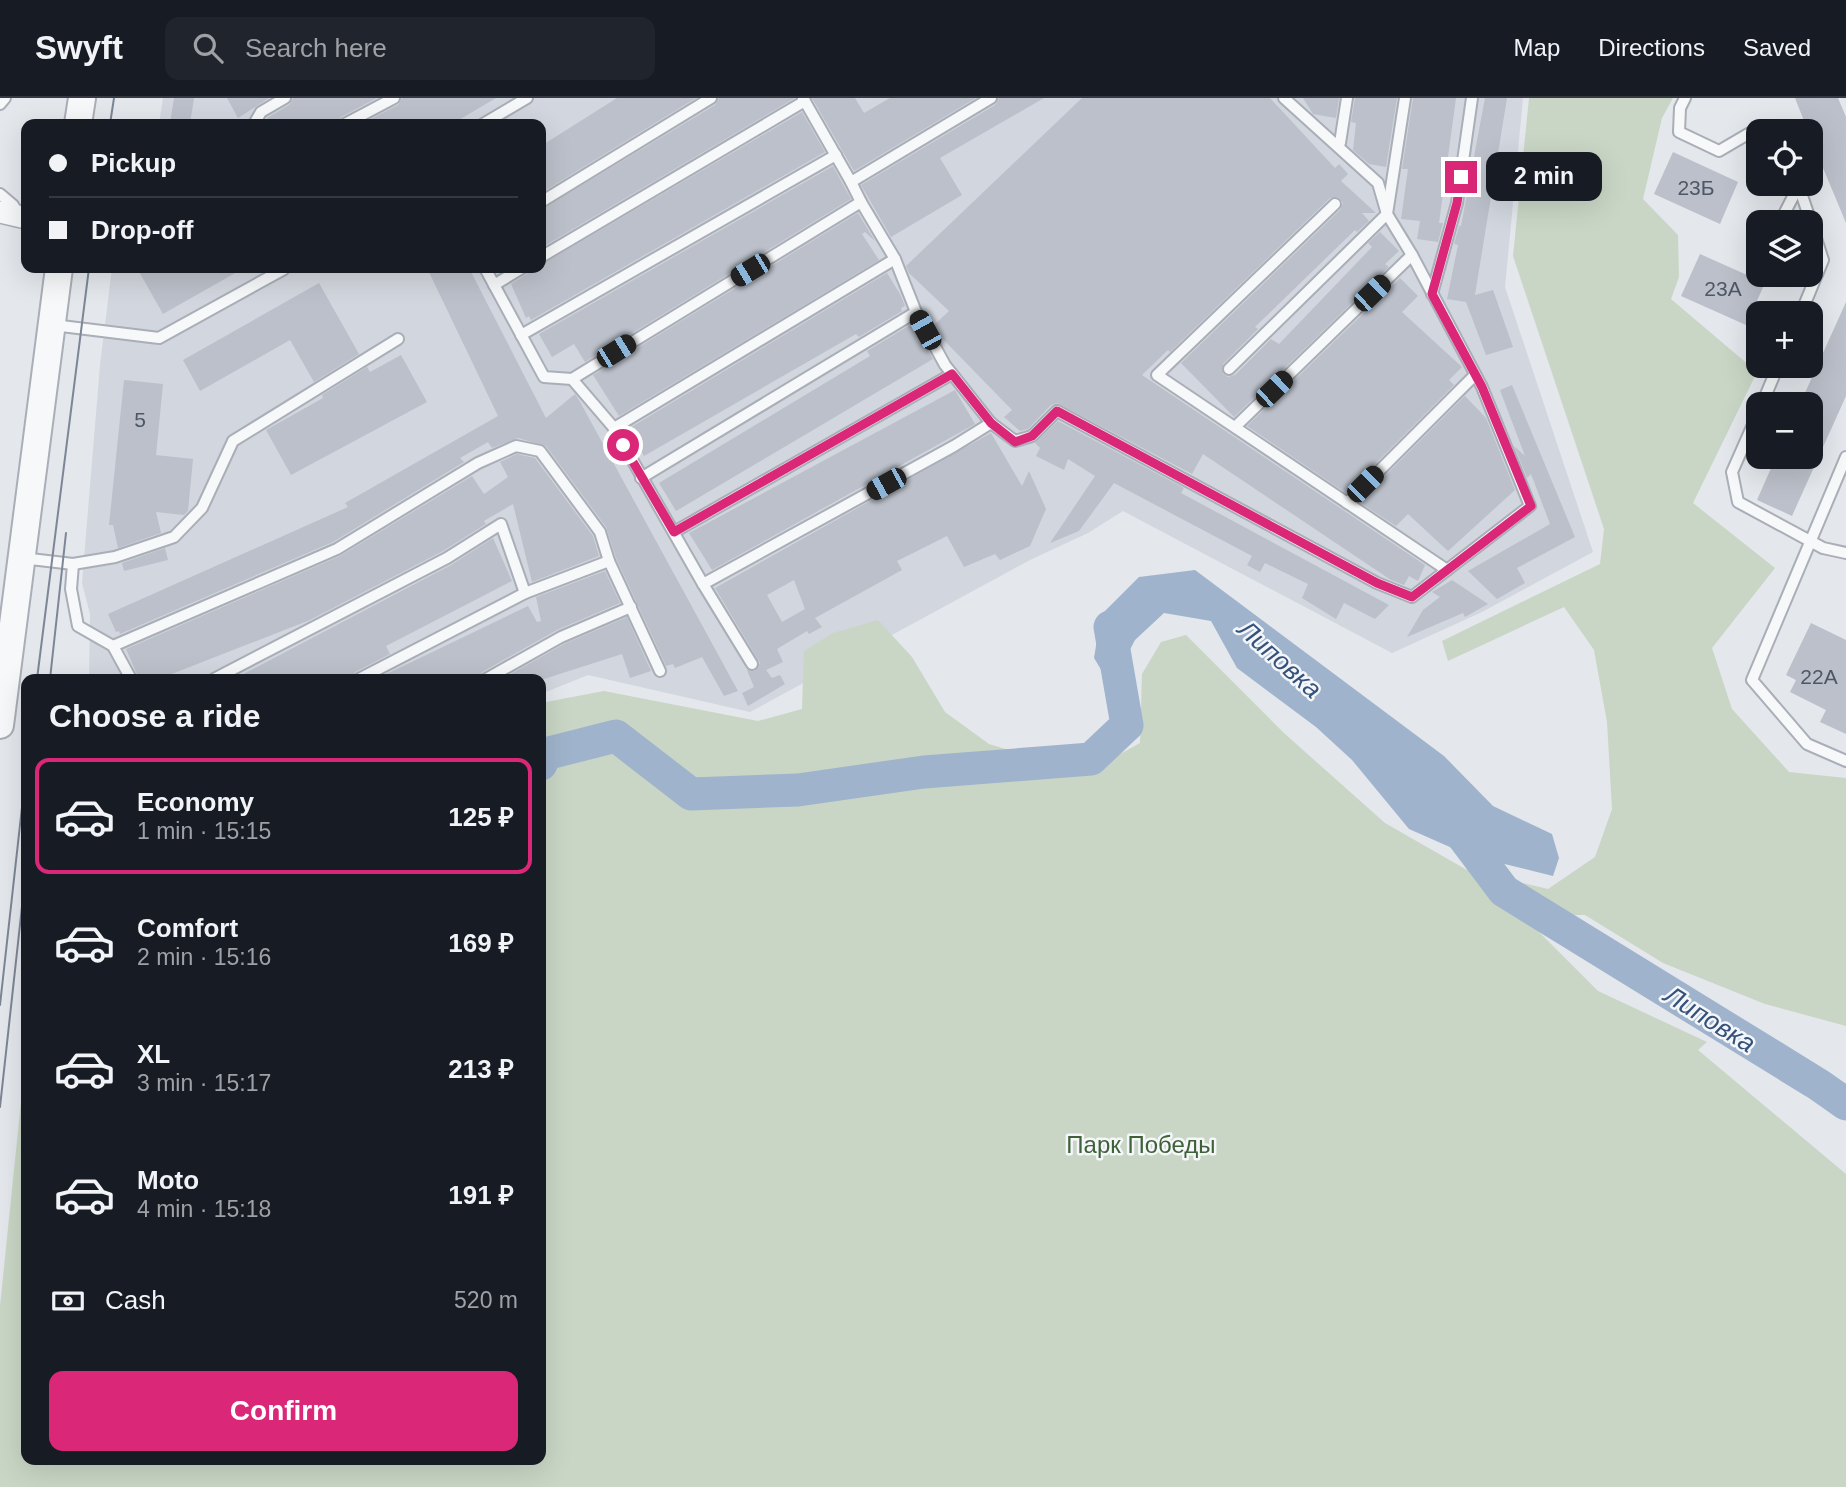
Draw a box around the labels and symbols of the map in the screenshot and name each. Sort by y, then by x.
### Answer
callout: 2 min [1486,153,1601,202]
route end [1445,161,1477,193]
house number: 23Б [1677,176,1715,199]
car [727,250,774,290]
car [1350,271,1395,315]
house number: 23А [1704,277,1742,300]
car [906,307,945,353]
car [593,331,640,371]
car [1252,367,1297,411]
house number: 5 [134,408,146,431]
route start [607,429,639,461]
car [1343,462,1388,506]
car [863,465,910,503]
water label: Липовка [1231,613,1328,704]
house number: 22А [1800,665,1838,688]
water label: Липовка [1657,978,1761,1059]
park label: Парк Победы [1066,1131,1216,1158]

